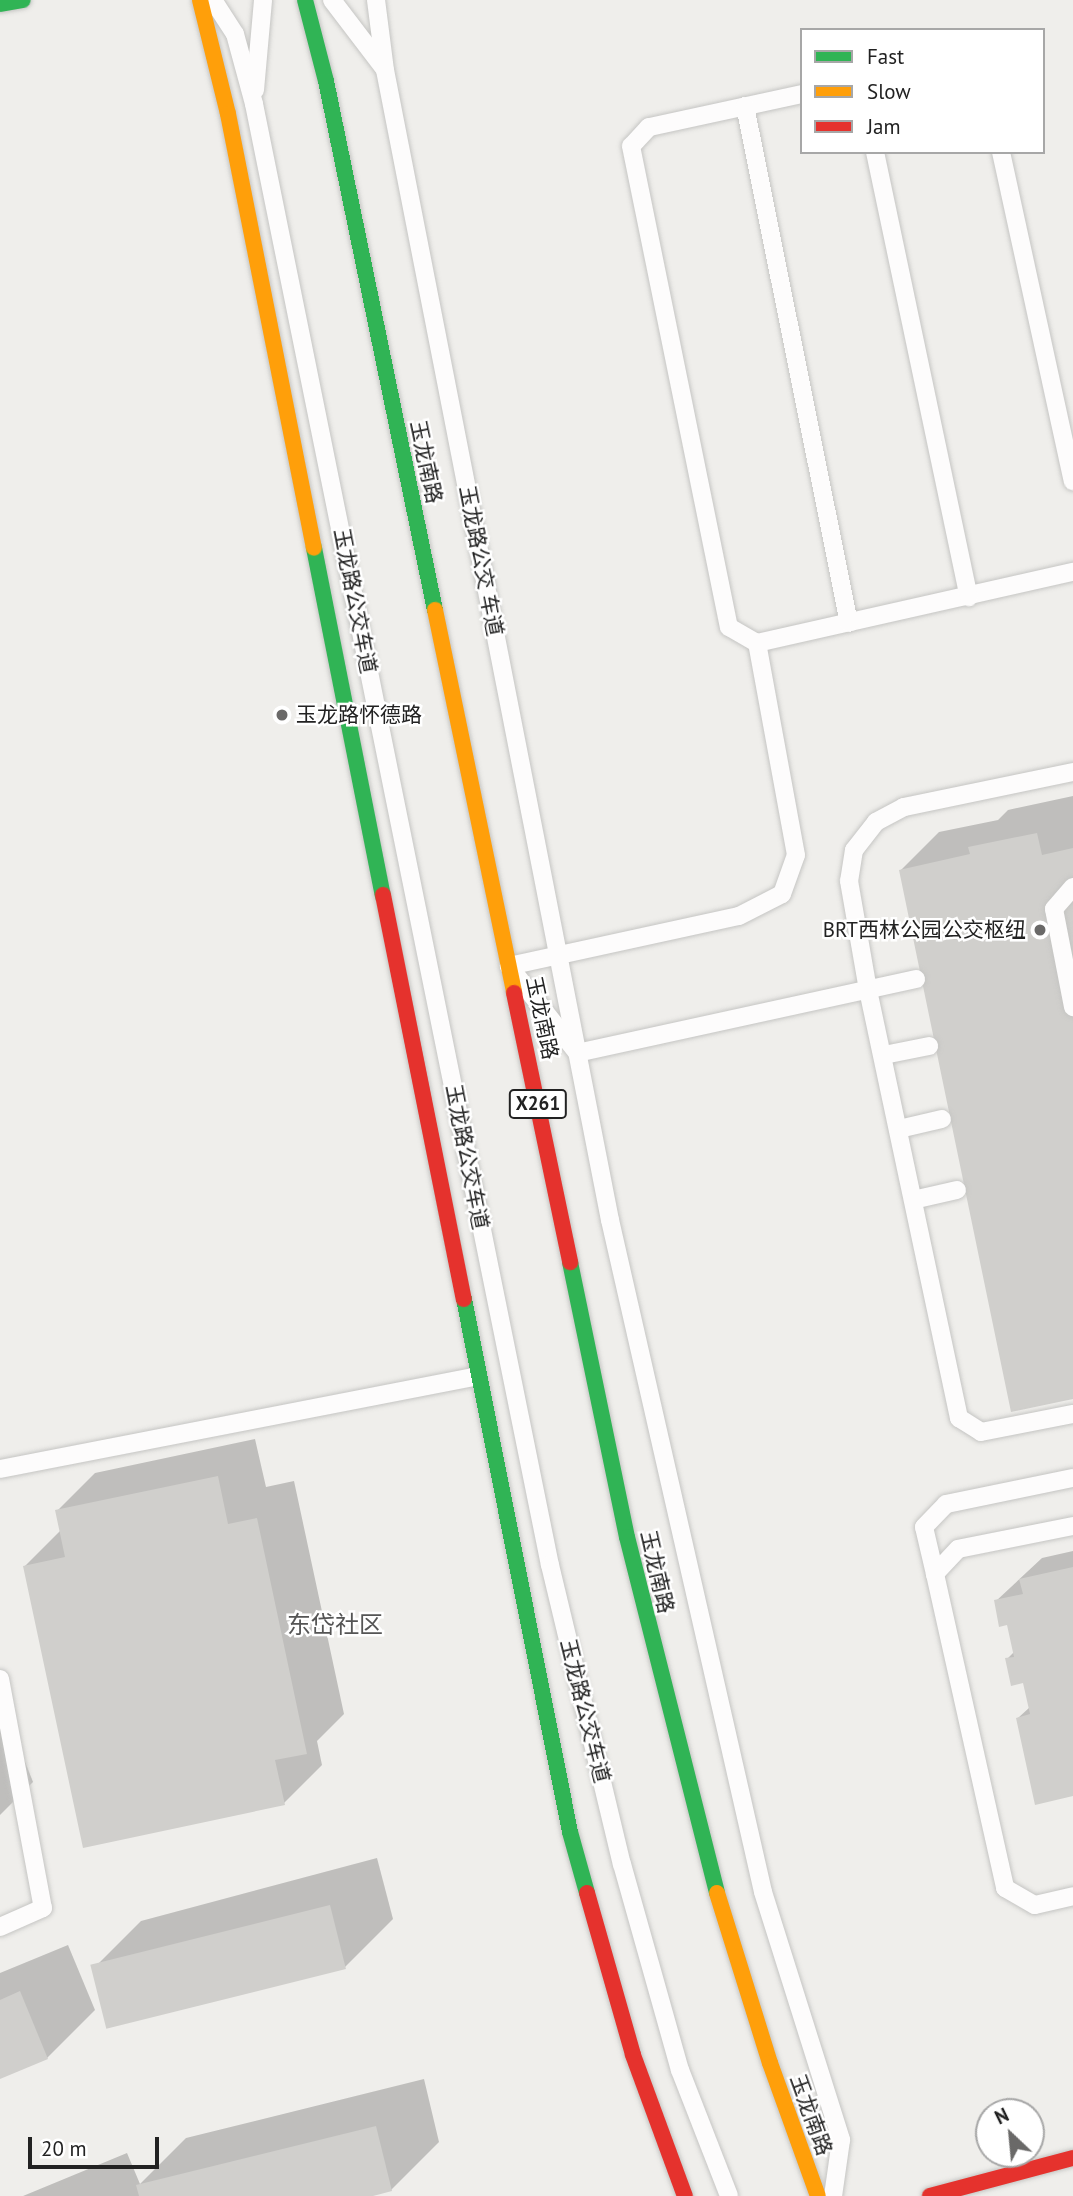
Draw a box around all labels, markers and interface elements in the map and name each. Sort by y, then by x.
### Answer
legend [800,28,1045,154]
text: Fast [867,43,904,70]
text: Slow [867,78,911,105]
text: Jam [867,113,901,140]
street label: 玉龙南路 [405,418,447,506]
street label: 玉龙路公交 车道 [454,484,508,638]
street label: 玉龙路公交车道 [329,526,381,676]
place label: 玉龙路怀德路 [296,702,422,728]
marker: 玉龙路怀德路 [274,707,290,723]
place label: BRT西林公园公交枢纽 [823,917,1026,943]
marker: BRT西林公园公交枢纽 [1032,922,1048,938]
street label: 玉龙南路 [521,974,563,1062]
street label: 玉龙路公交车道 [441,1082,493,1232]
road number: X261 [508,1088,568,1120]
street label: 玉龙南路 [635,1528,679,1616]
district label: 东岱社区 [287,1611,383,1639]
street label: 玉龙路公交车道 [555,1637,615,1785]
street label: 玉龙南路 [785,2071,837,2159]
north arrow [975,2098,1045,2168]
text: N [991,2102,1013,2129]
scale bar [32,2122,163,2166]
text: 20 m [41,2135,87,2162]

